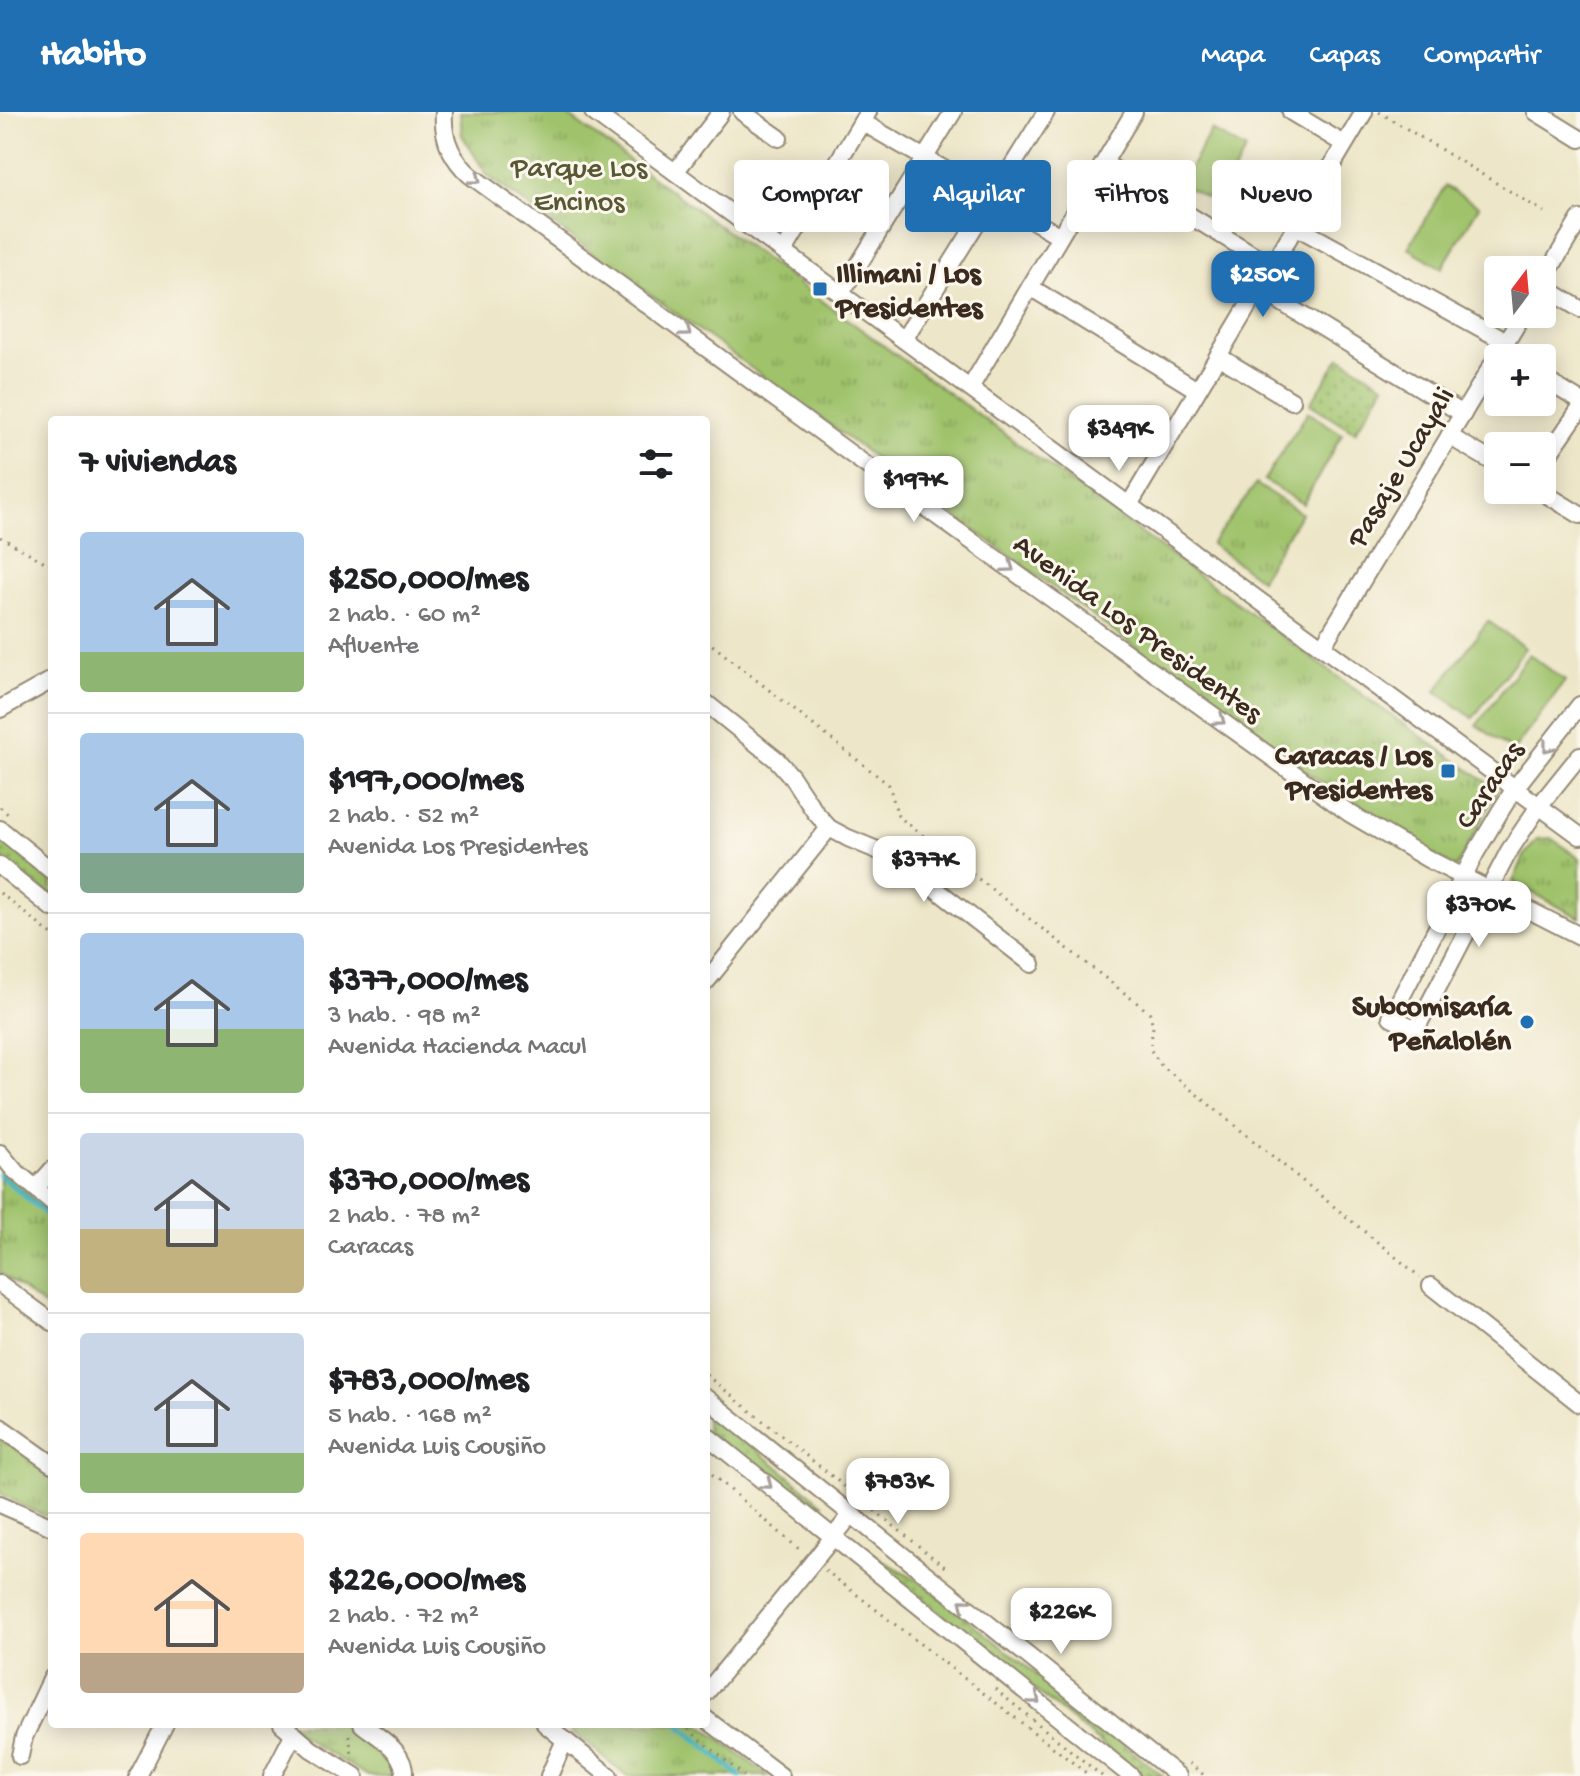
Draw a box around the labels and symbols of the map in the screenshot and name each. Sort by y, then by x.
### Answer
park label: Parque Los Encinos [510,153,648,222]
one-way arrow [467,169,482,183]
pin: $250K [1207,251,1319,319]
north arrow [1484,256,1556,328]
place label: Illimani / Los Presidentes [834,259,984,328]
marker: Illimani / Los Presidentes [811,280,829,298]
one-way arrow [677,322,692,337]
street label: Pasaje Ucayali [1341,382,1464,556]
pin: $349K [1063,405,1175,473]
pin: $197K [858,456,970,524]
street label: Avenida Los Presidentes [1005,528,1269,733]
one-way arrow [1001,557,1015,572]
one-way arrow [1211,710,1226,725]
street label: Caracas [1450,735,1534,837]
one-way arrow [1543,738,1557,753]
place label: Caracas / Los Presidentes [1275,741,1434,810]
marker: Caracas / Los Presidentes [1439,762,1457,780]
pin: $377K [868,836,980,904]
pin: $370K [1423,881,1535,949]
place label: Subcomisaría Peñalolén [1352,992,1512,1061]
marker: Subcomisaría Peñalolén [1518,1013,1536,1031]
pin: $783K [842,1458,954,1526]
one-way arrow [758,1474,772,1489]
pin: $226K [1005,1588,1117,1656]
one-way arrow [958,1600,973,1614]
one-way arrow [1026,1690,1041,1704]

